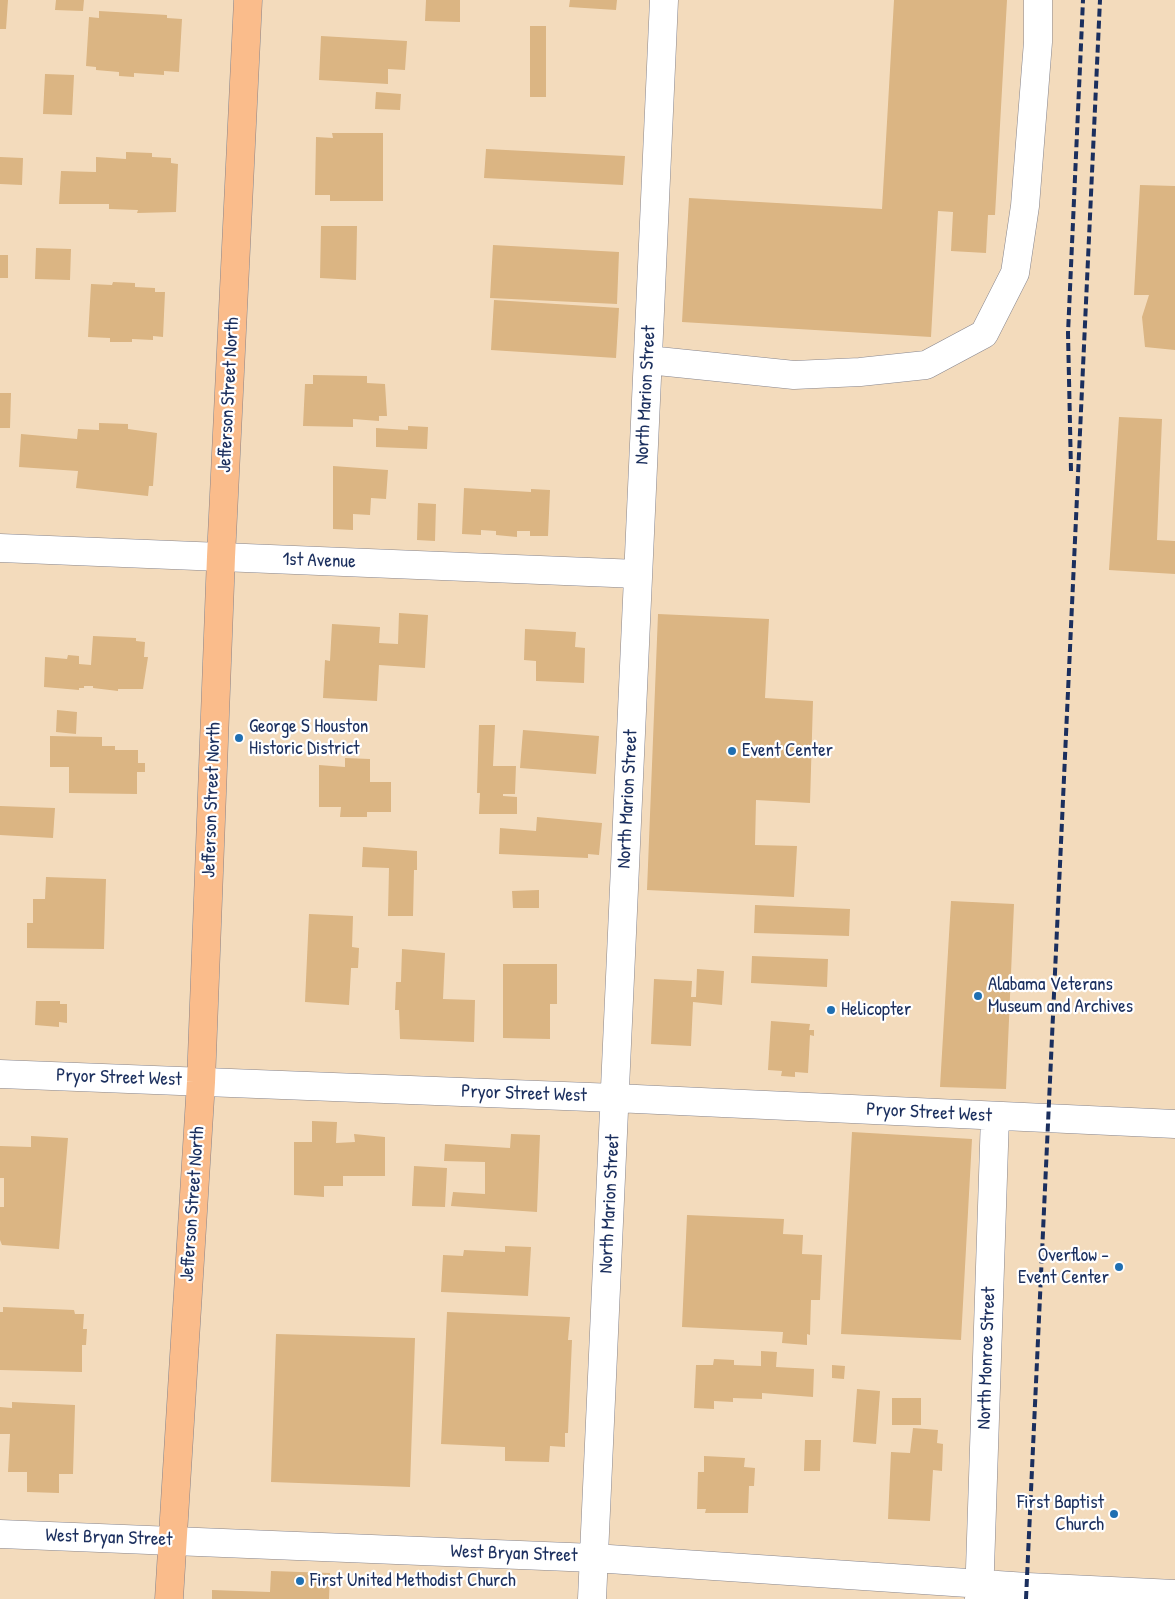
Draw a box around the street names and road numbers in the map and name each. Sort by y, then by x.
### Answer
street label: Jefferson Street North [214,317,244,473]
street label: North Marion Street [631,325,661,465]
street label: 1st Avenue [282,548,356,574]
street label: Jefferson Street North [198,722,226,878]
street label: North Marion Street [613,729,643,869]
street label: Pryor Street West [56,1064,182,1092]
street label: Pryor Street West [461,1080,587,1108]
street label: Pryor Street West [866,1098,992,1128]
street label: Jefferson Street North [176,1126,210,1282]
street label: North Marion Street [595,1134,625,1274]
street label: North Monroe Street [973,1286,1001,1430]
street label: West Bryan Street [45,1524,173,1552]
street label: West Bryan Street [450,1540,578,1568]

